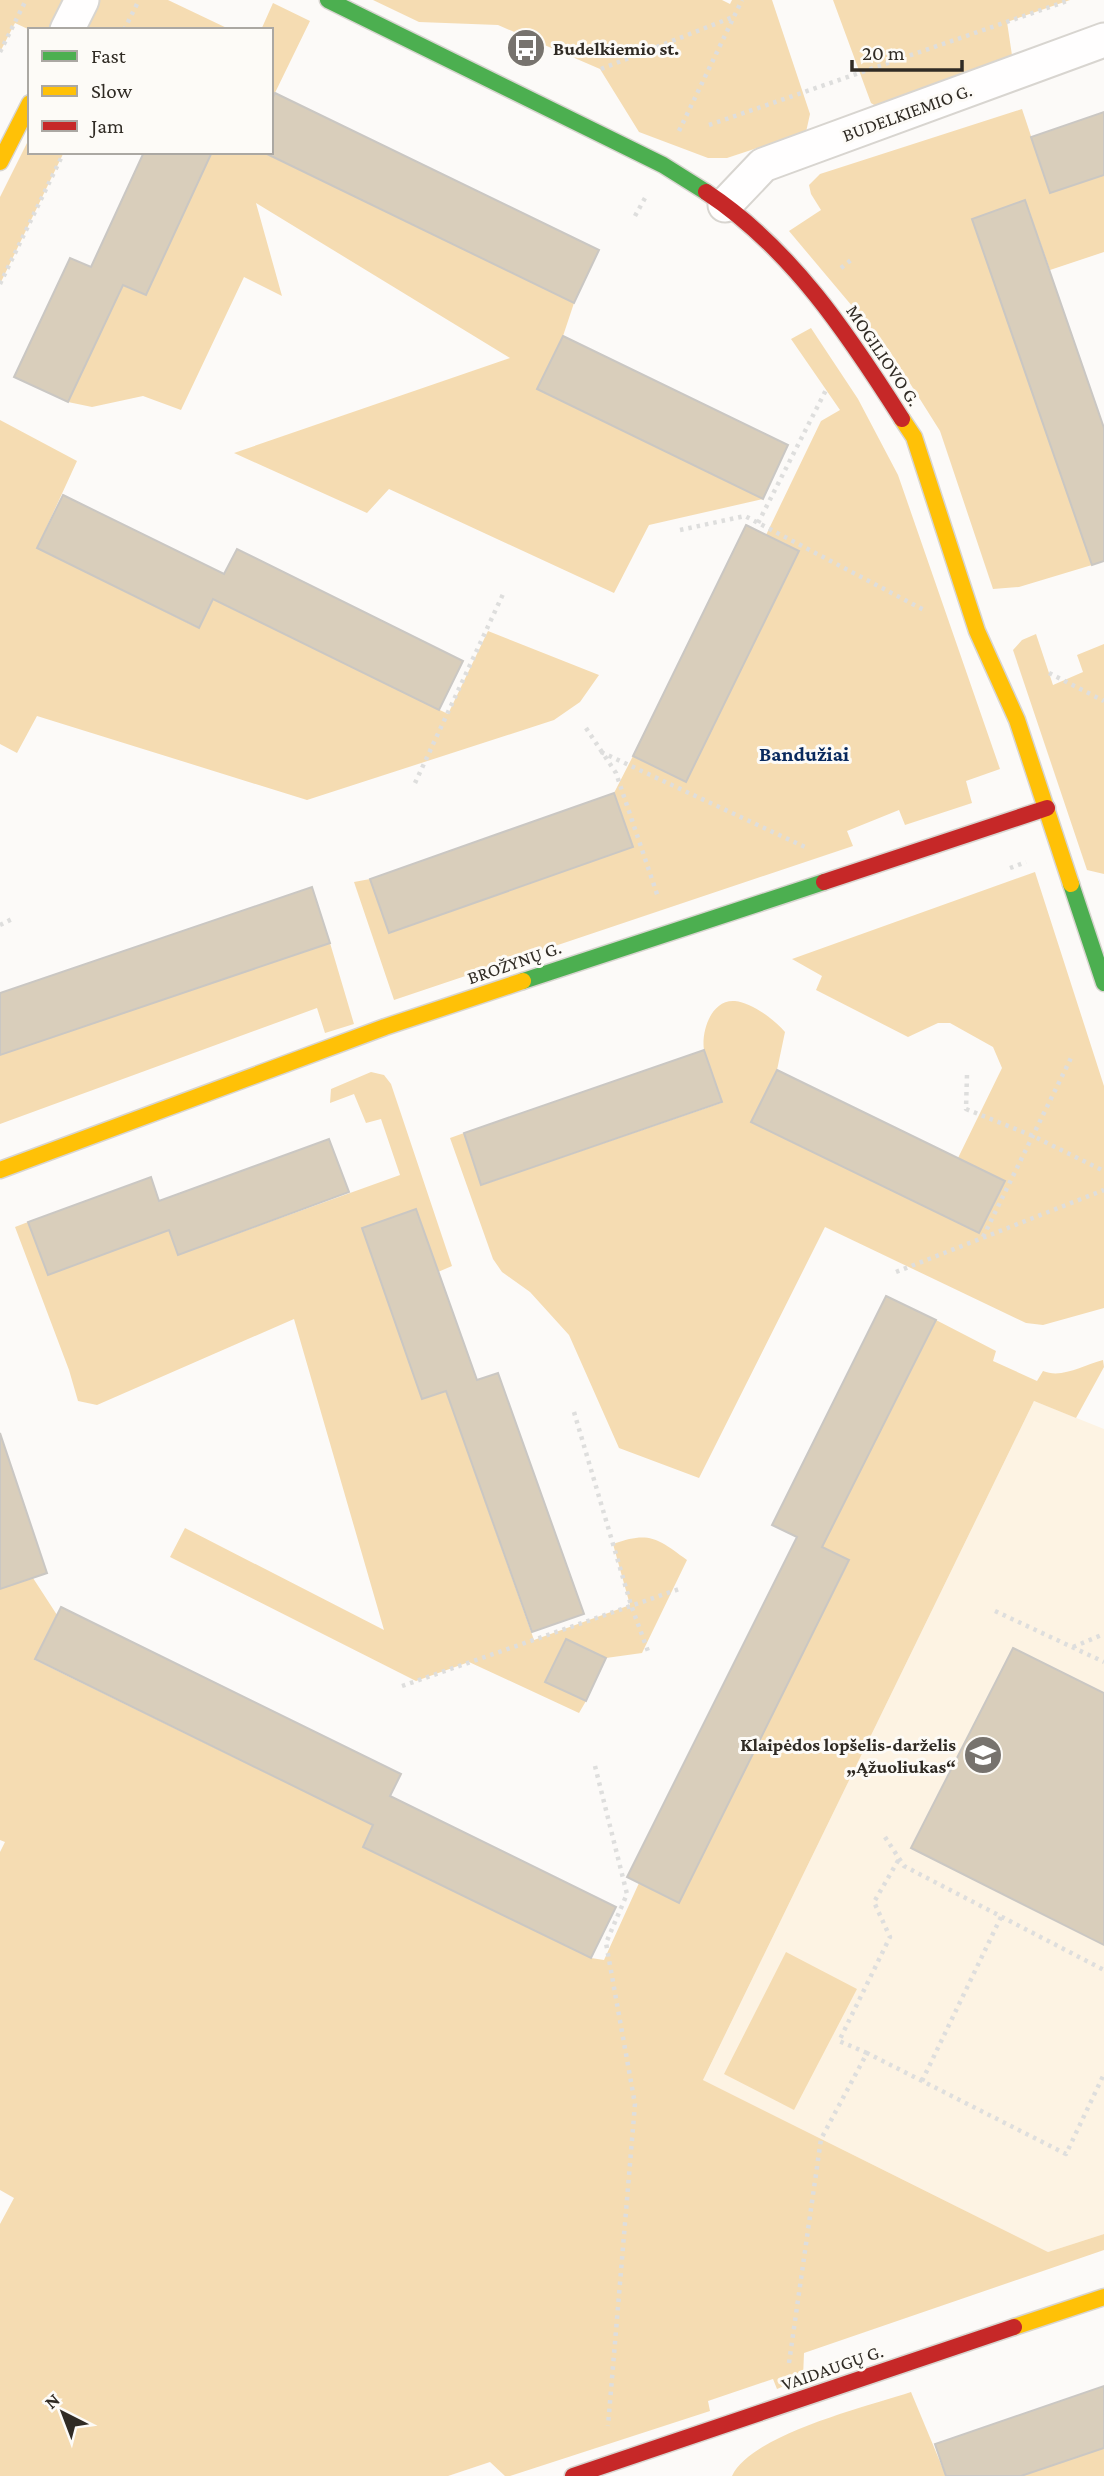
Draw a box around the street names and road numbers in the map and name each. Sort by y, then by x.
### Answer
street label: BUDELKIEMIO G. [840,79,975,146]
street label: MOGILIOVO G. [842,301,925,410]
street label: BROŽYNŲ G. [465,937,564,988]
street label: VAIDAUGŲ G. [778,2340,886,2395]

